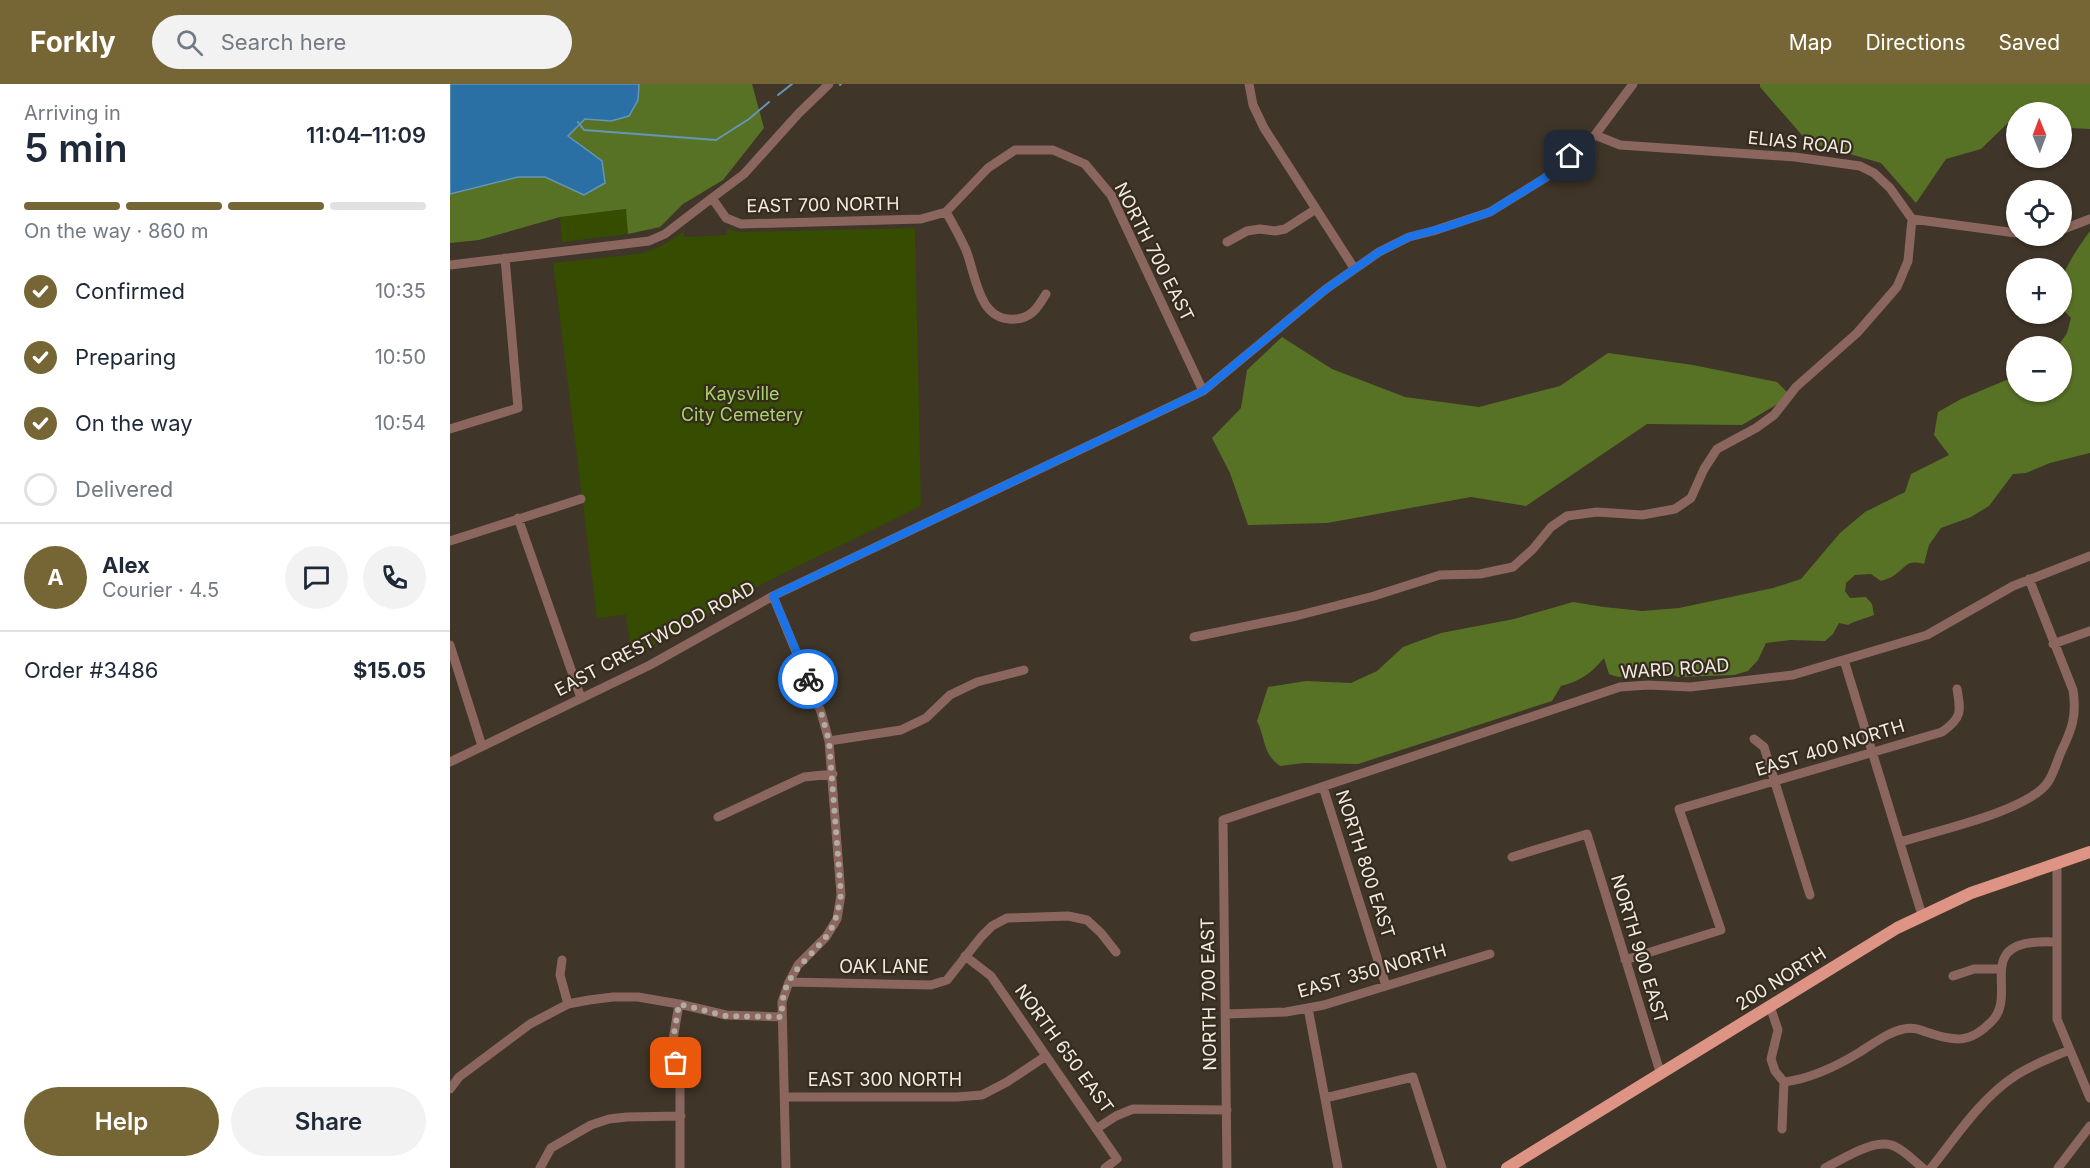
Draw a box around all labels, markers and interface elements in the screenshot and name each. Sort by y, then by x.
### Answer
search box [152,15,572,69]
text: Forkly [30,25,116,59]
icon: search [173,26,206,59]
text: Search here [221,29,346,55]
text: Map [1789,30,1832,55]
text: Directions [1865,30,1966,55]
text: Saved [1999,30,2060,55]
text: Arriving in [24,101,121,125]
north arrow [2006,102,2072,168]
map controls [2006,102,2072,402]
text: 11:04–11:09 [306,122,426,148]
text: 5 min [24,124,128,171]
street label: ELIAS ROAD [1747,127,1853,158]
pin [1544,130,1595,181]
icon: home [1553,139,1586,172]
street label: NORTH 700 EAST [1110,179,1199,325]
button: locate [2006,180,2072,246]
street label: EAST 700 NORTH [746,193,900,216]
text: On the way · 860 m [24,219,208,243]
button: + [2006,258,2072,324]
icon: check [24,275,57,308]
text: Confirmed [75,278,185,304]
text: 10:35 [375,279,426,303]
button: − [2006,336,2072,402]
icon: check [24,341,57,374]
text: Preparing [75,344,176,370]
text: 10:50 [375,345,426,369]
park label: Kaysville City Cemetery [681,383,803,425]
icon: check [24,407,57,440]
text: On the way [75,410,193,436]
text: 10:54 [374,411,426,435]
text: Delivered [75,476,173,502]
button: chat [285,546,348,609]
button: phone [363,546,426,609]
text: Alex [102,552,150,578]
text: A [47,564,64,590]
street label: EAST CRESTWOOD ROAD [551,577,758,700]
text: Courier · 4.5 [102,578,219,602]
courier [778,649,838,709]
street label: WARD ROAD [1620,654,1730,683]
text: Order #3486 [24,657,159,683]
text: $15.05 [353,657,426,683]
icon: bike [792,663,825,696]
street label: EAST 400 NORTH [1753,715,1907,780]
street label: NORTH 800 EAST [1332,787,1399,940]
street label: NORTH 900 EAST [1607,872,1672,1026]
street label: NORTH 700 EAST [1197,917,1220,1071]
street label: EAST 350 NORTH [1295,939,1449,1002]
street label: 200 NORTH [1732,942,1830,1015]
street label: OAK LANE [839,956,929,977]
street label: NORTH 650 EAST [1011,980,1118,1117]
pin [650,1037,701,1088]
icon: bag [659,1046,692,1079]
street label: EAST 300 NORTH [808,1069,962,1090]
button: Help [24,1087,219,1156]
button: Share [231,1087,426,1156]

